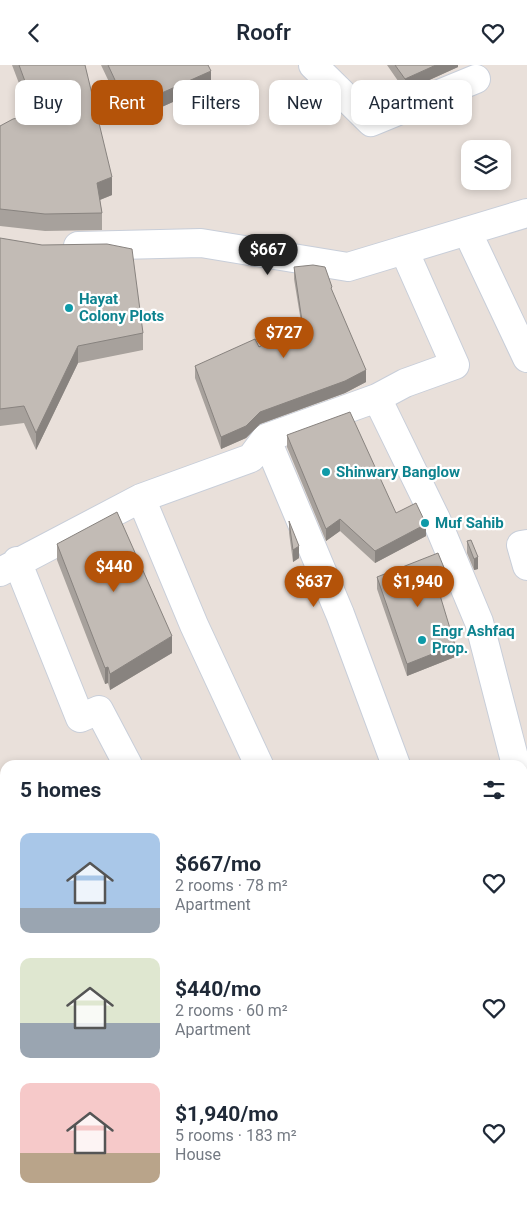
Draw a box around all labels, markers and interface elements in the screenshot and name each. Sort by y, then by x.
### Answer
icon: back [20,19,48,47]
icon: heart [479,19,507,47]
text: Roofr [236,20,291,45]
chip: Buy [15,80,81,125]
chip: Rent [91,80,163,125]
chip: Filters [173,80,259,125]
chip: New [269,80,341,125]
chip: Apartment [351,80,472,125]
map controls [461,140,511,190]
button: layers [461,140,511,190]
pin: $667 [238,233,298,276]
text: $667 [250,240,286,259]
place label: Hayat Colony Plots [79,290,165,325]
marker: Hayat Colony Plots [63,302,75,314]
pin: $727 [254,317,314,359]
text: $727 [266,323,302,342]
place label: Shinwary Banglow [336,463,460,481]
marker: Shinwary Banglow [320,466,332,478]
place label: Muf Sahib [435,514,504,532]
marker: Muf Sahib [419,517,431,529]
pin: $440 [84,551,144,593]
text: $440 [96,557,132,576]
pin: $637 [284,565,344,608]
pin: $1,940 [377,565,459,608]
text: $637 [296,572,332,591]
text: $1,940 [393,572,443,591]
place label: Engr Ashfaq Prop. [432,622,515,657]
marker: Engr Ashfaq Prop. [416,634,428,646]
icon: filters [480,776,508,804]
text: 5 homes [20,778,101,802]
text: $667/mo [175,852,261,876]
icon: home [60,853,120,913]
icon: heart [480,869,508,897]
text: 2 rooms · 78 m² [175,876,288,895]
text: Apartment [175,895,251,914]
text: $440/mo [175,977,261,1001]
icon: home [60,978,120,1038]
icon: heart [480,994,508,1022]
text: 2 rooms · 60 m² [175,1001,288,1020]
text: Apartment [175,1020,251,1039]
text: $1,940/mo [175,1102,278,1126]
icon: home [60,1103,120,1163]
icon: heart [480,1119,508,1147]
text: 5 rooms · 183 m² [175,1126,297,1145]
text: House [175,1145,221,1164]

